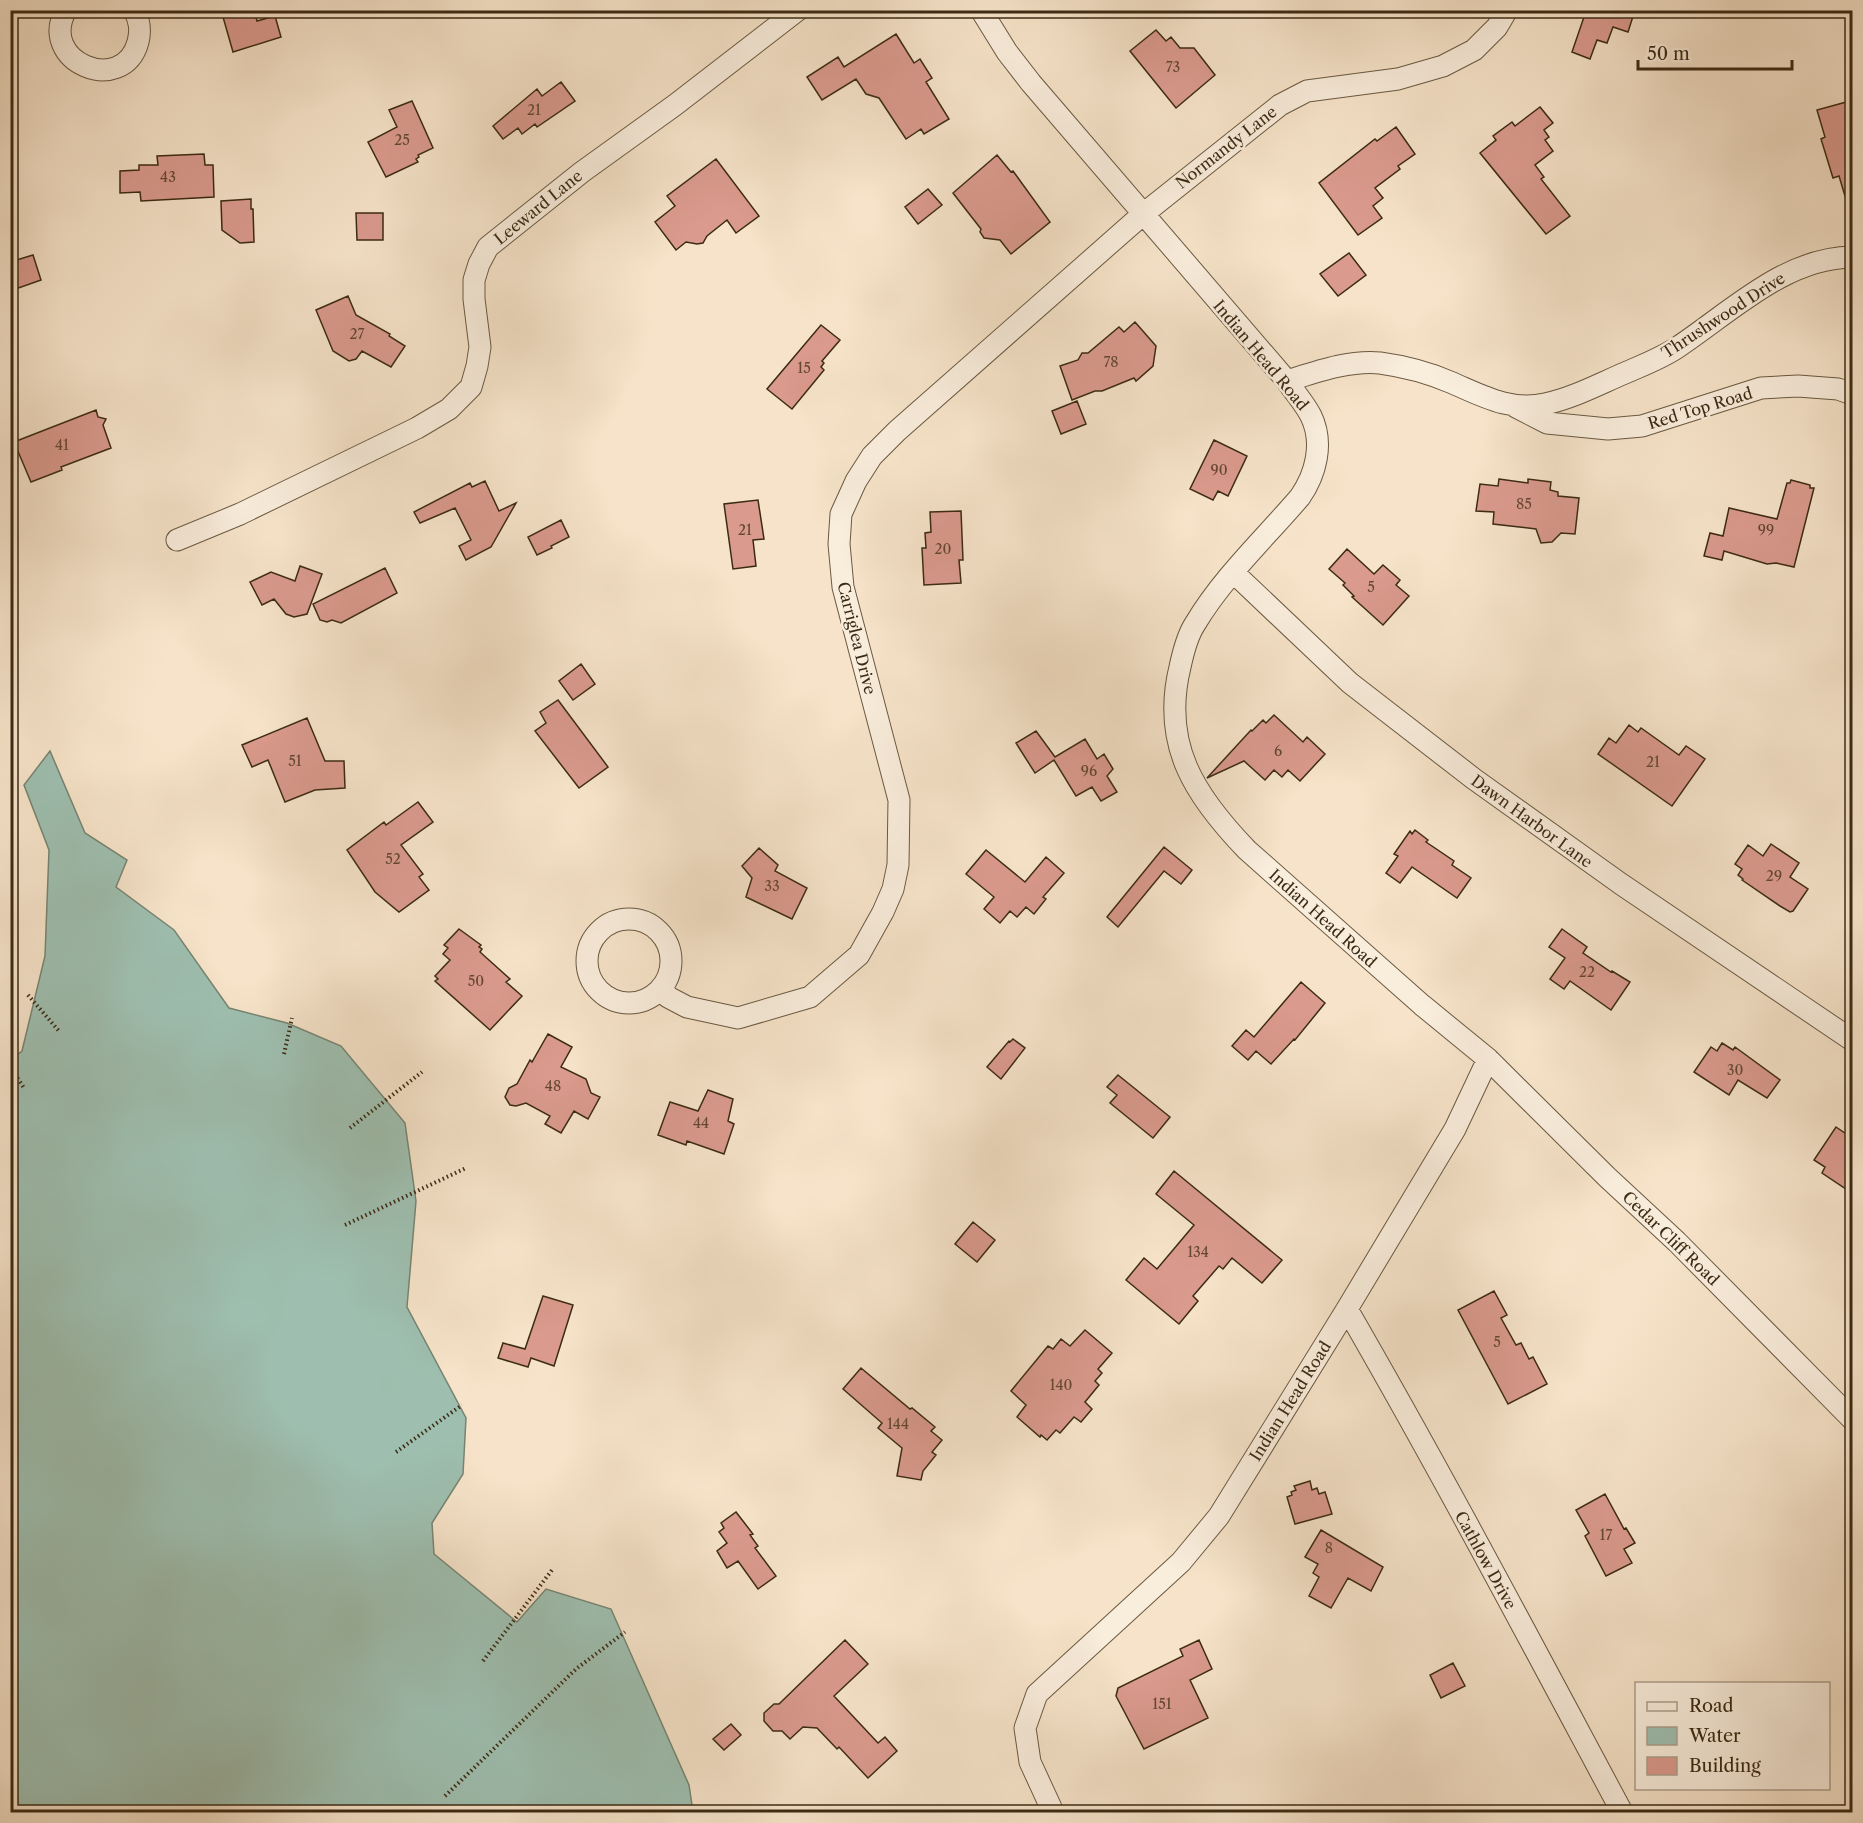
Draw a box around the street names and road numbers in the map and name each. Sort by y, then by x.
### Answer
street label: Normandy Lane [1171,101,1281,193]
street label: Leeward Lane [490,165,586,249]
street label: Thrushwood Drive [1658,268,1789,362]
street label: Indian Head Road [1209,296,1313,414]
street label: Red Top Road [1645,383,1755,433]
street label: Carriglea Drive [833,580,881,696]
street label: Dawn Harbor Lane [1467,770,1597,872]
street label: Indian Head Road [1265,864,1381,972]
street label: Cedar Cliff Road [1618,1187,1724,1289]
street label: Indian Head Road [1245,1337,1335,1465]
street label: Cathlow Drive [1451,1507,1521,1613]

